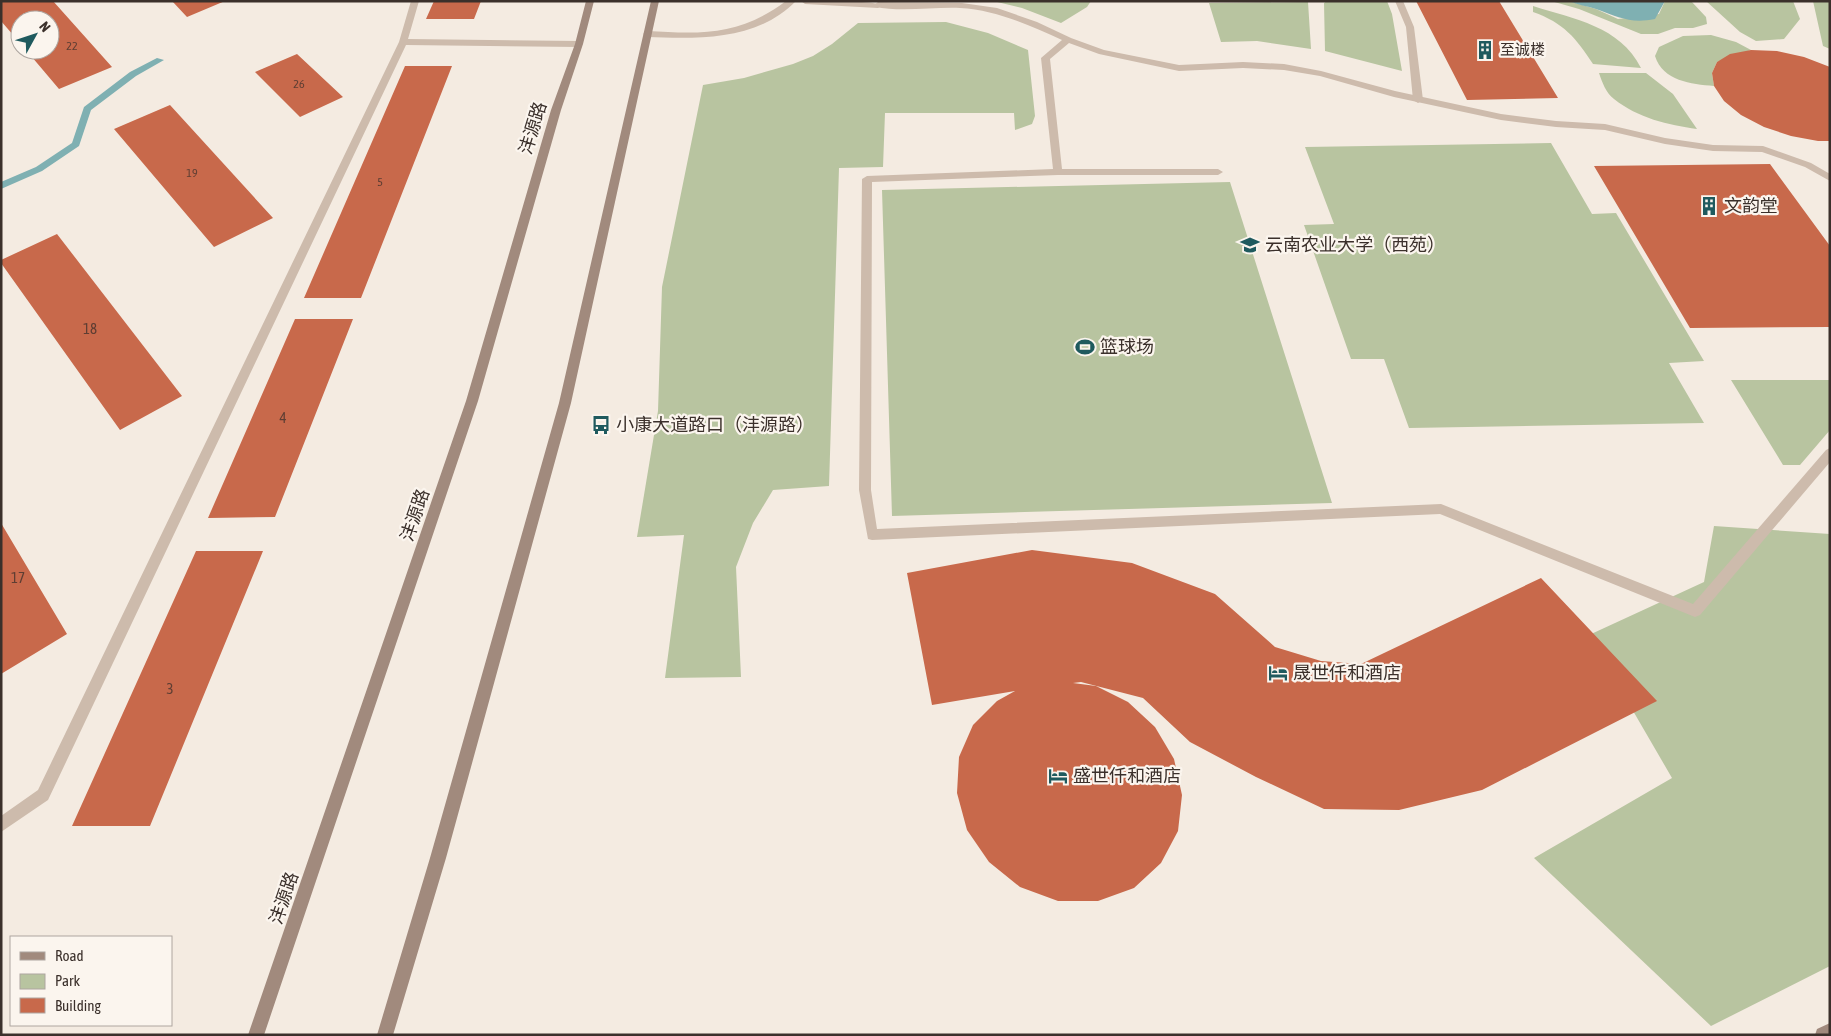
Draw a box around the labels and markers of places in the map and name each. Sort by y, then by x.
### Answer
building icon: 至诚楼 [1474,39,1496,61]
place label: 至诚楼 [1500,41,1545,58]
building icon: 文韵堂 [1698,195,1720,217]
place label: 文韵堂 [1724,195,1778,216]
school or university icon: 云南农业大学（西苑） [1239,234,1261,256]
place label: 云南农业大学（西苑） [1265,234,1445,255]
sports icon: 篮球场 [1074,336,1096,358]
place label: 篮球场 [1100,336,1154,357]
bus stop icon: 小康大道路口（沣源路） [590,414,612,436]
place label: 小康大道路口（沣源路） [616,414,814,435]
hotel icon: 晟世仟和酒店 [1267,662,1289,684]
place label: 晟世仟和酒店 [1293,662,1401,683]
hotel icon: 盛世仟和酒店 [1047,765,1069,787]
place label: 盛世仟和酒店 [1073,765,1181,786]

